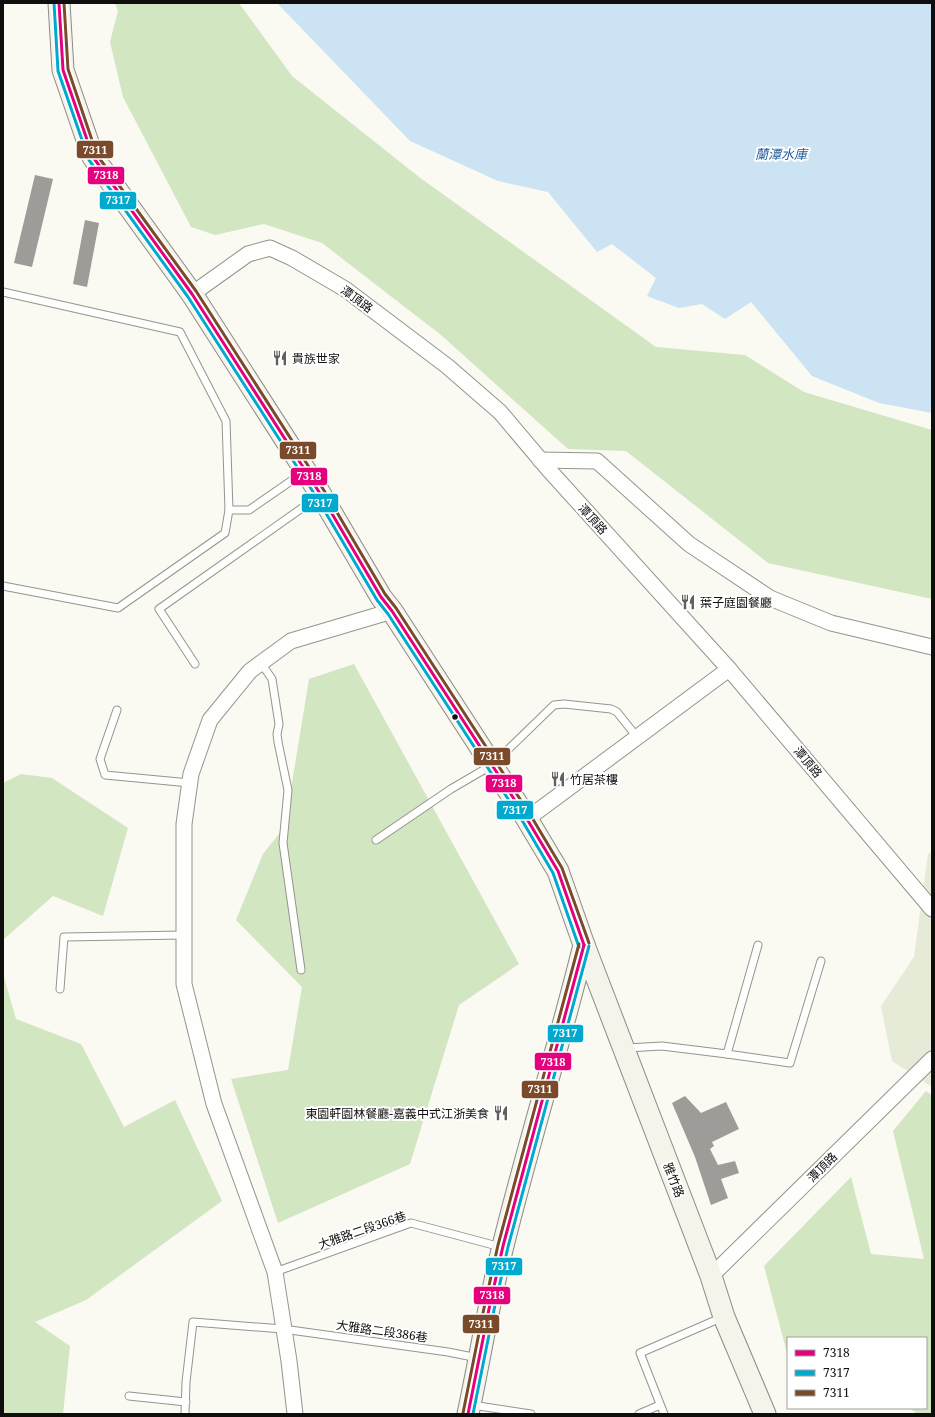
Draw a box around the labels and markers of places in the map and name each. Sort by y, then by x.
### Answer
restaurant icon: 貴族世家 [271,349,289,367]
place label: 貴族世家 [292,350,340,367]
restaurant icon: 葉子庭園餐廳 [679,593,697,611]
place label: 葉子庭園餐廳 [700,594,772,611]
unlabelled marker [450,712,460,722]
restaurant icon: 竹居茶樓 [549,770,567,788]
place label: 竹居茶樓 [570,771,618,788]
restaurant icon: 東園軒園林餐廳-嘉義中式江浙美食 [492,1104,510,1122]
place label: 東園軒園林餐廳-嘉義中式江浙美食 [305,1105,489,1122]

